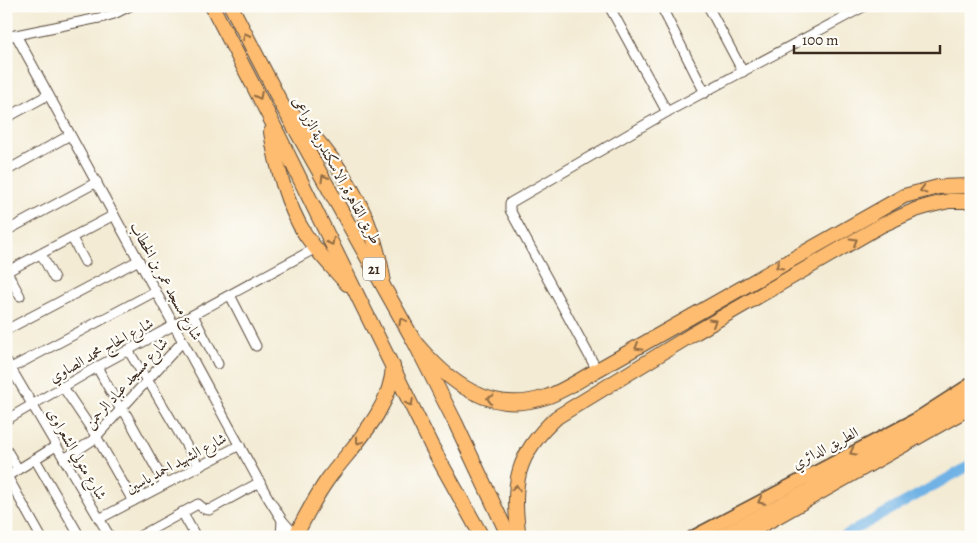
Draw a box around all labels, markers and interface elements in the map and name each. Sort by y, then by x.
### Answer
scale bar [794,22,941,54]
text: 100 m [802,30,839,50]
one-way arrow [242,32,252,41]
one-way arrow [253,91,263,100]
street label: طريق القاهرة, الاسكندرية الزراعى [288,92,386,248]
one-way arrow [320,175,330,184]
one-way arrow [919,185,927,195]
street label: شارع مسجد عمر بن الخطاب [122,218,207,345]
one-way arrow [325,237,335,246]
one-way arrow [849,238,858,248]
road number: 21 [363,258,385,280]
one-way arrow [776,260,785,270]
street label: شارع الحاج محمد الصاوي [45,313,158,390]
one-way arrow [399,317,409,326]
one-way arrow [708,319,717,329]
street label: شارع مسجد عباد الرحمن [80,333,175,435]
one-way arrow [634,340,643,350]
one-way arrow [486,394,494,404]
one-way arrow [404,398,415,407]
street label: شارع متولي الشعراوى [40,404,111,505]
street label: الطريق الدائري [788,422,863,476]
street label: شارع الشهيد احمد ياسين [122,428,231,501]
one-way arrow [356,435,365,445]
one-way arrow [849,446,858,456]
one-way arrow [510,484,521,492]
one-way arrow [757,494,766,504]

